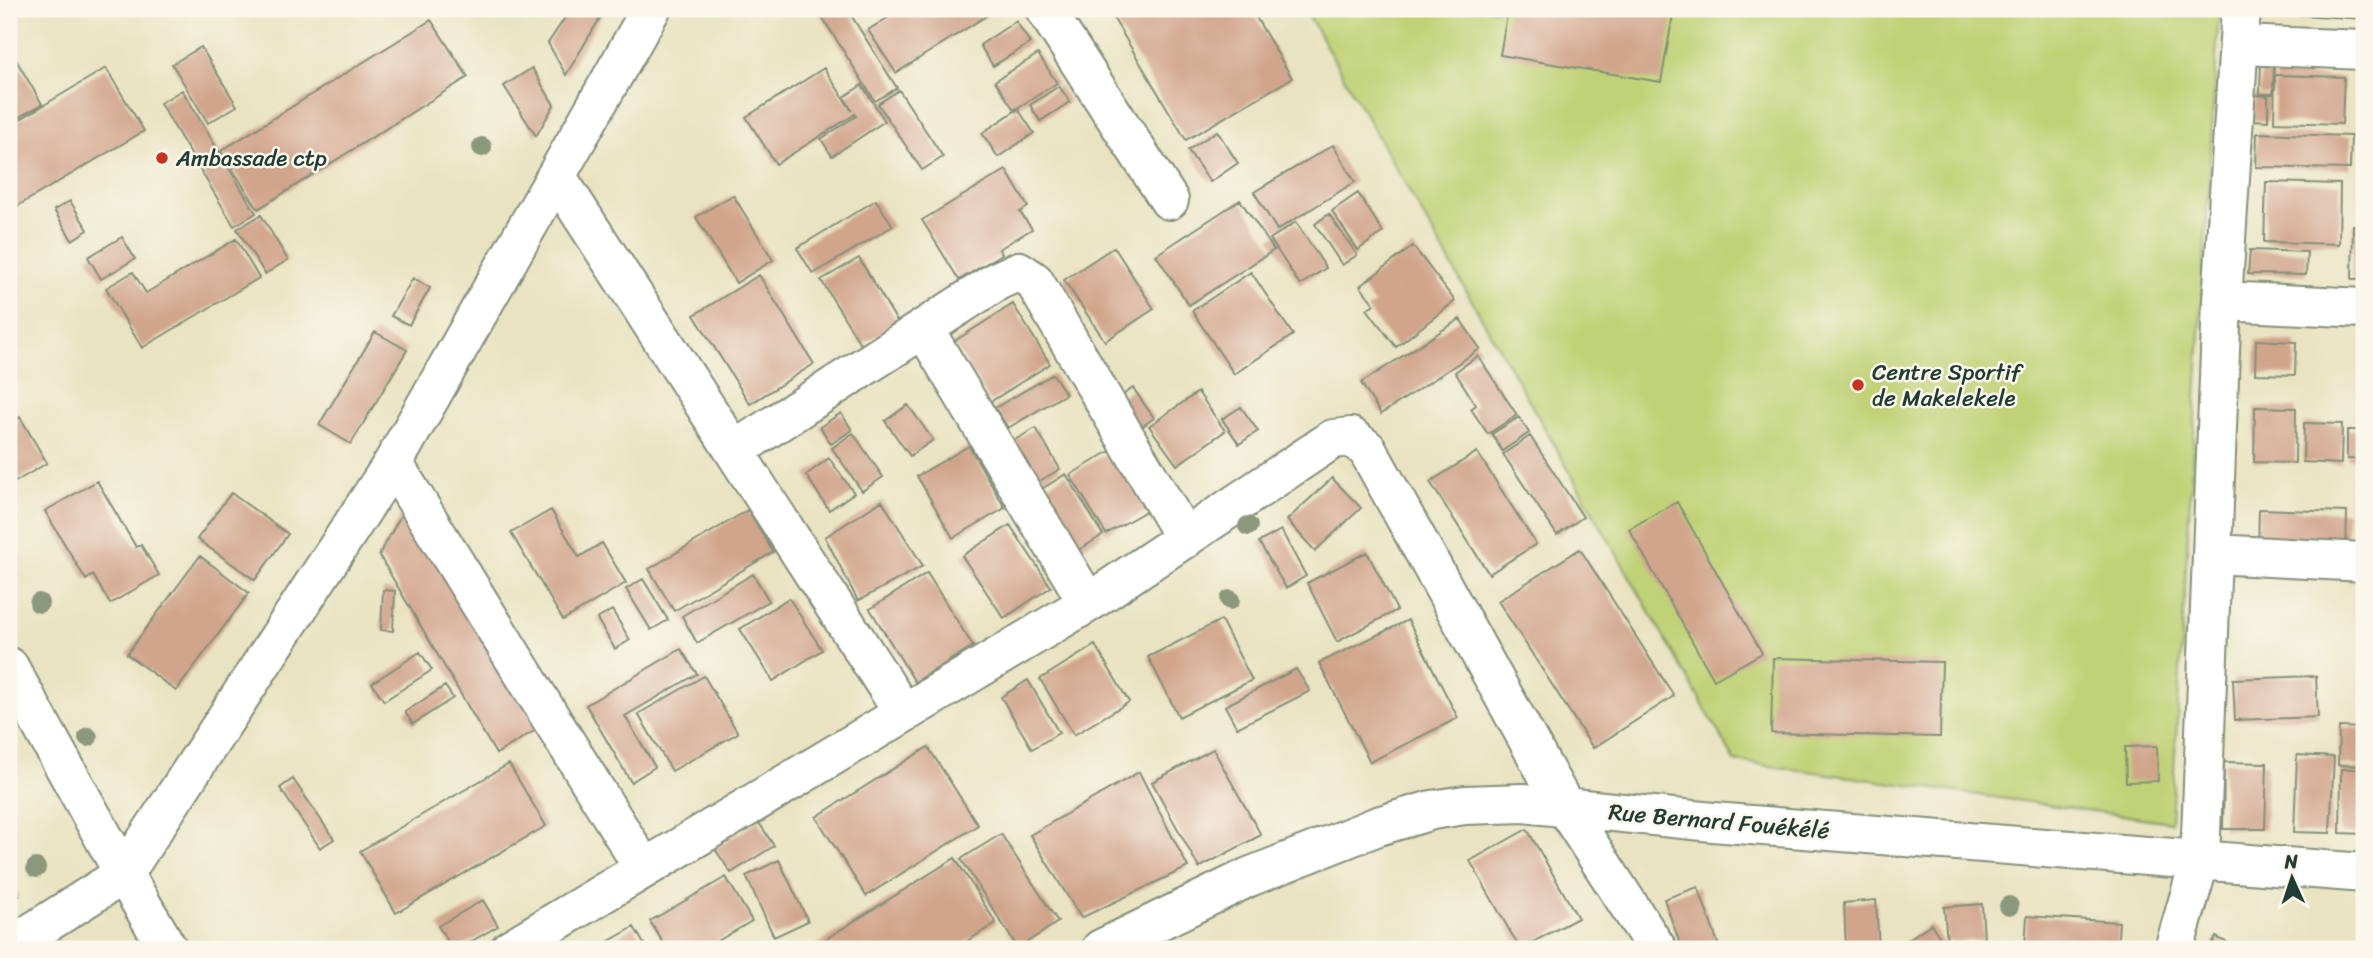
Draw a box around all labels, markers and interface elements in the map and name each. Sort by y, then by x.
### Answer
place label: Ambassade ctp [175,138,327,179]
marker: Ambassade ctp [154,150,170,166]
place label: Centre Sportif de Makelekele [1872,352,2024,419]
marker: Centre Sportif de Makelekele [1850,377,1866,393]
street label: Rue Bernard Fouékélé [1607,791,1831,852]
north arrow [2258,842,2328,912]
text: N [2283,845,2299,878]

